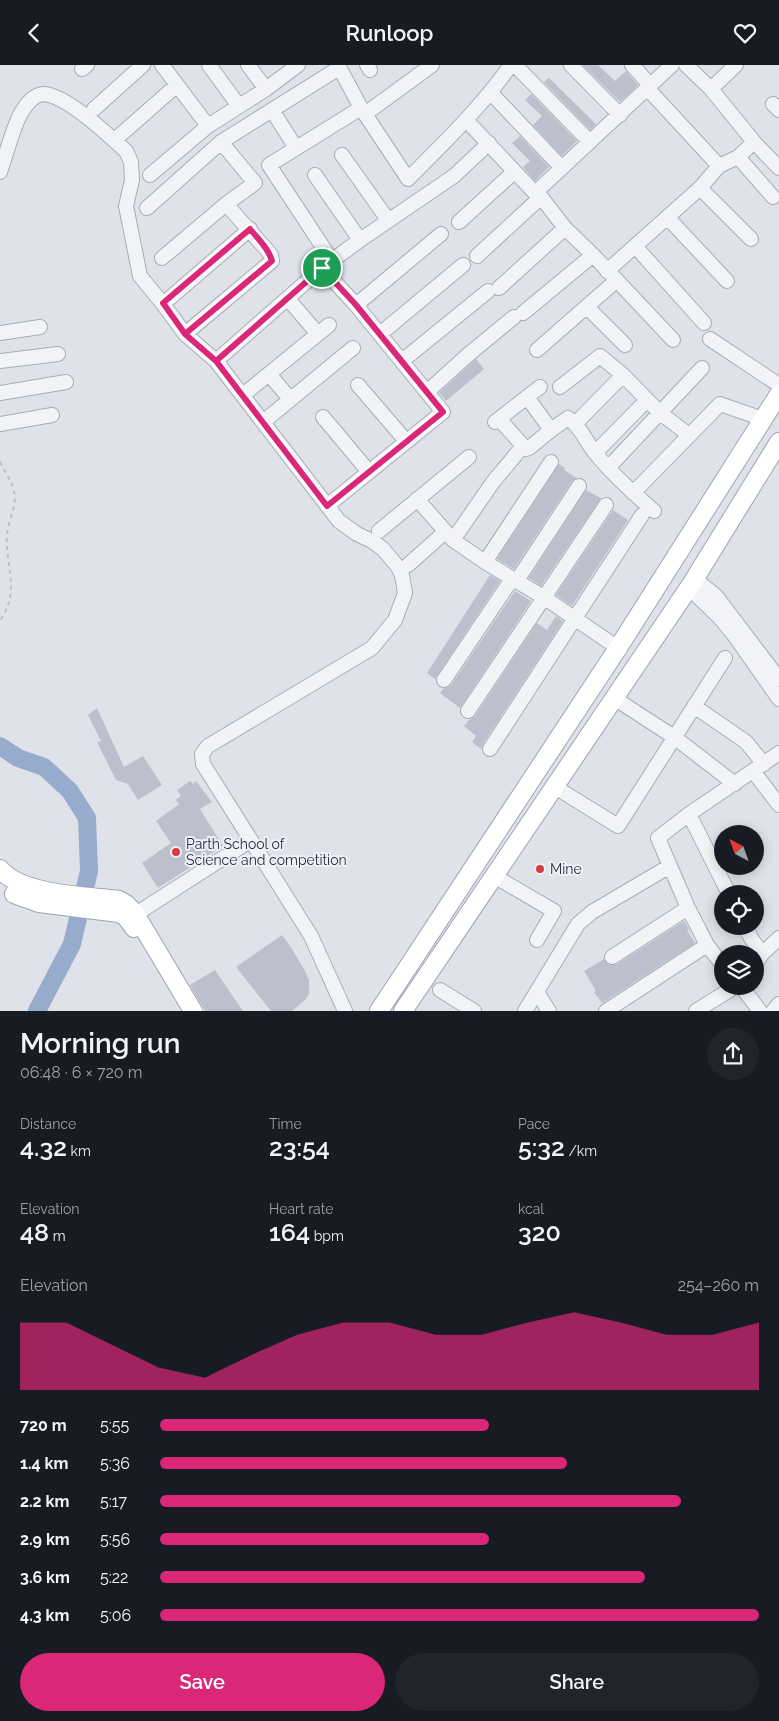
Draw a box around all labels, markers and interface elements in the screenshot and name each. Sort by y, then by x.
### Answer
icon: back [20,19,48,47]
icon: heart [731,19,759,47]
text: Runloop [346,20,433,46]
pin [301,247,343,289]
icon: arrive [308,254,336,282]
north arrow [714,825,764,875]
map controls [714,825,764,995]
place label: Parth School of Science and competition [186,836,347,868]
marker: Parth School of Science and competition [170,846,182,858]
place label: Mine [550,861,582,877]
marker: Mine [534,863,546,875]
button: locate [714,885,764,935]
button: layers [714,945,764,995]
text: Morning run [20,1027,180,1060]
button: share [707,1028,759,1080]
text: 06:48 · 6 × 720 m [20,1063,142,1082]
text: Distance [20,1116,76,1132]
text: Time [269,1116,302,1132]
text: Pace [518,1116,550,1132]
text: 4.32 [20,1132,67,1162]
text: 23:54 [269,1132,330,1162]
text: 5:32 [518,1132,565,1162]
text: km [67,1143,91,1159]
text: /km [565,1143,597,1159]
text: Elevation [20,1201,79,1217]
text: Heart rate [269,1201,333,1217]
text: kcal [518,1201,544,1217]
text: 48 [20,1217,49,1247]
text: 164 [269,1217,310,1247]
text: 320 [518,1217,561,1247]
text: m [49,1228,66,1244]
text: bpm [310,1228,344,1244]
text: Elevation [20,1276,88,1295]
text: 254–260 m [678,1276,759,1295]
text: 720 m [20,1416,67,1435]
text: 5:55 [100,1416,129,1435]
text: 1.4 km [20,1454,68,1473]
text: 5:36 [100,1454,130,1473]
text: 2.2 km [20,1492,69,1511]
text: 5:17 [100,1492,127,1511]
text: 2.9 km [20,1530,70,1549]
text: 5:56 [100,1530,130,1549]
text: 3.6 km [20,1568,70,1587]
text: 5:22 [100,1568,128,1587]
text: 4.3 km [20,1606,69,1625]
text: 5:06 [100,1606,131,1625]
button: Save [20,1653,385,1711]
button: Share [395,1653,759,1711]

